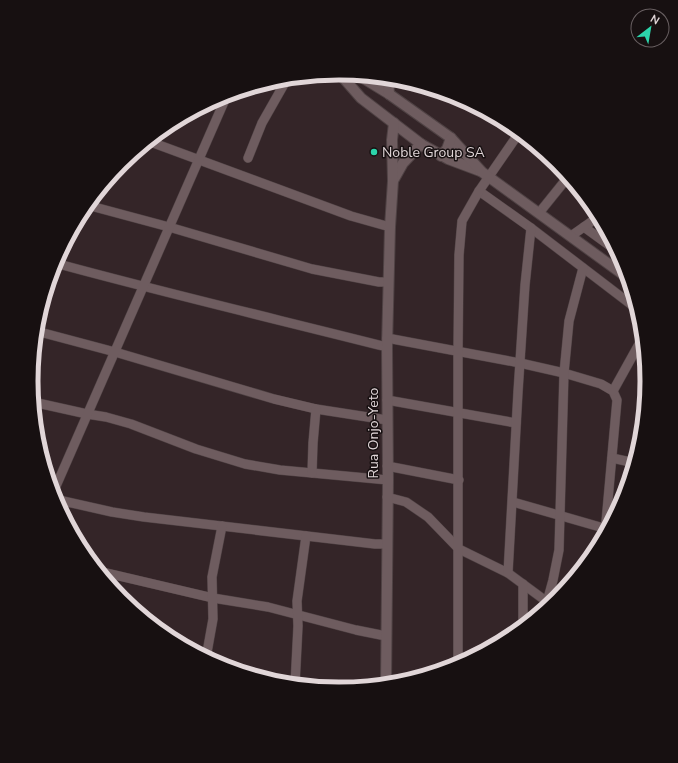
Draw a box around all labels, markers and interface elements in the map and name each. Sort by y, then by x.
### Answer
north arrow [630,8,670,48]
text: N [648,11,662,28]
place label: Noble Group SA [382,143,485,162]
marker: Noble Group SA [369,147,379,157]
street label: Rua Onjo-Yeto [364,387,383,478]

